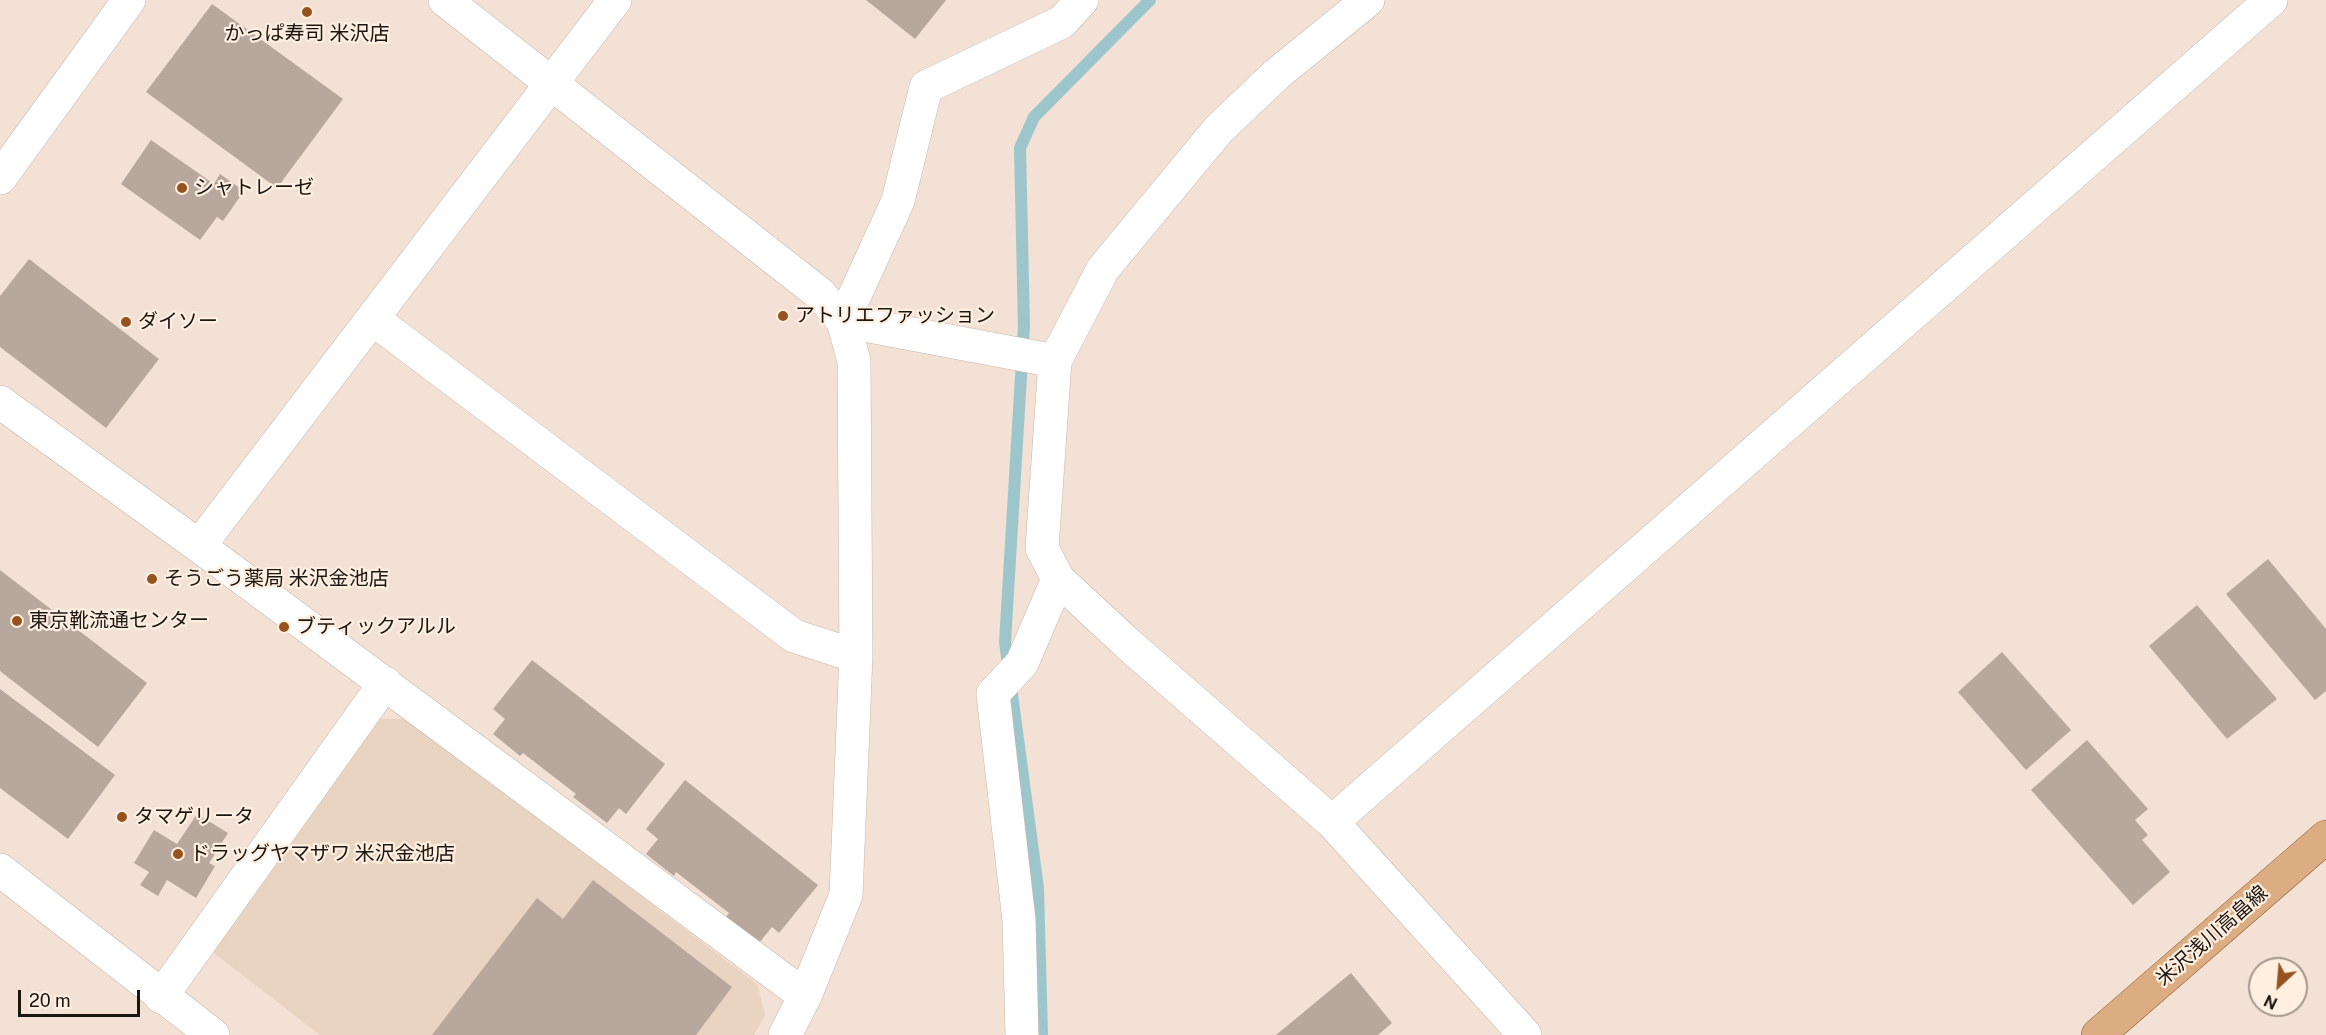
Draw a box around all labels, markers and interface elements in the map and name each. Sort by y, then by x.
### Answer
marker: かっぱ寿司 米沢店 [300,5,314,19]
place label: かっぱ寿司 米沢店 [225,22,389,46]
place label: シャトレーゼ [194,176,314,200]
marker: シャトレーゼ [175,181,189,195]
place label: アトリエファッション [795,304,995,328]
marker: アトリエファッション [776,309,790,323]
place label: ダイソー [138,310,218,334]
marker: ダイソー [119,315,133,329]
place label: そうごう薬局 米沢金池店 [164,567,389,591]
marker: そうごう薬局 米沢金池店 [145,572,159,586]
place label: 東京靴流通センター [29,609,209,633]
marker: 東京靴流通センター [10,614,24,628]
place label: ブティックアルル [296,615,456,639]
marker: ブティックアルル [277,620,291,634]
place label: タマゲリータ [134,805,254,829]
marker: タマゲリータ [115,810,129,824]
place label: ドラッグヤマザワ 米沢金池店 [190,842,455,866]
marker: ドラッグヤマザワ 米沢金池店 [171,847,185,861]
street label: 米沢浅川高畠線 [2151,881,2273,991]
north arrow [2248,957,2308,1017]
scale bar [21,978,142,1016]
text: 20 m [29,990,71,1011]
text: N [2261,991,2281,1013]

